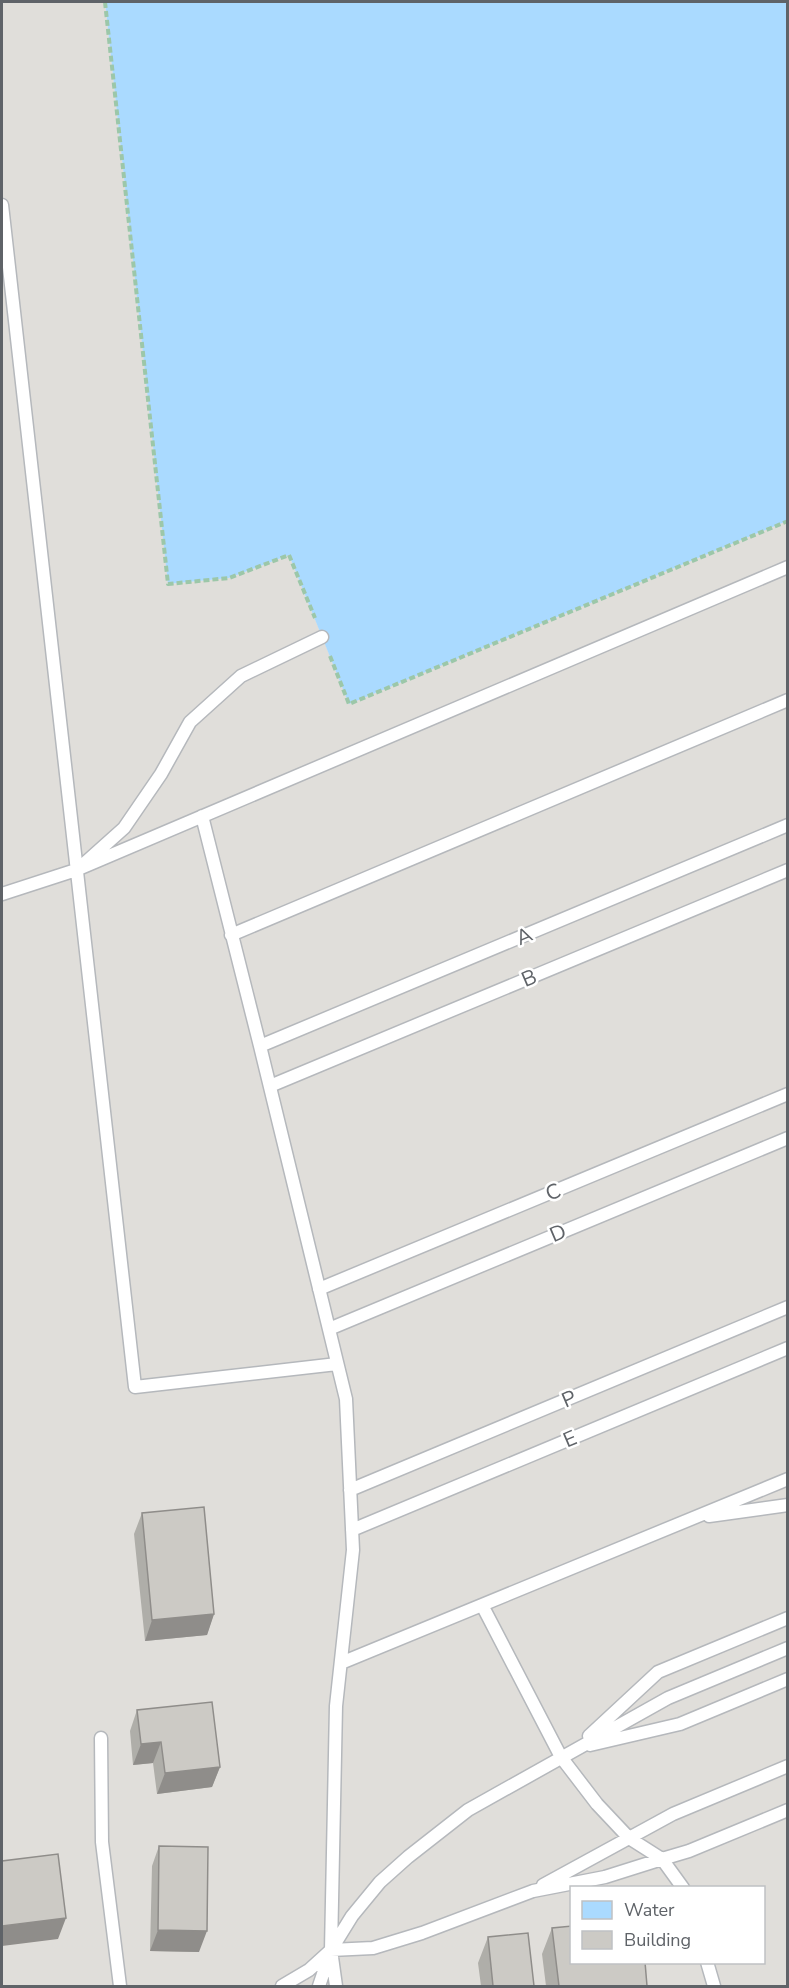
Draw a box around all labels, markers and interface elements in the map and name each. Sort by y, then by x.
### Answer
street label: A [511,920,537,952]
street label: B [517,962,541,994]
street label: C [541,1176,565,1208]
street label: D [545,1217,571,1249]
street label: P [557,1384,581,1414]
street label: E [559,1424,581,1454]
legend [570,1886,765,1964]
text: Water [624,1898,675,1922]
text: Building [624,1928,691,1952]

